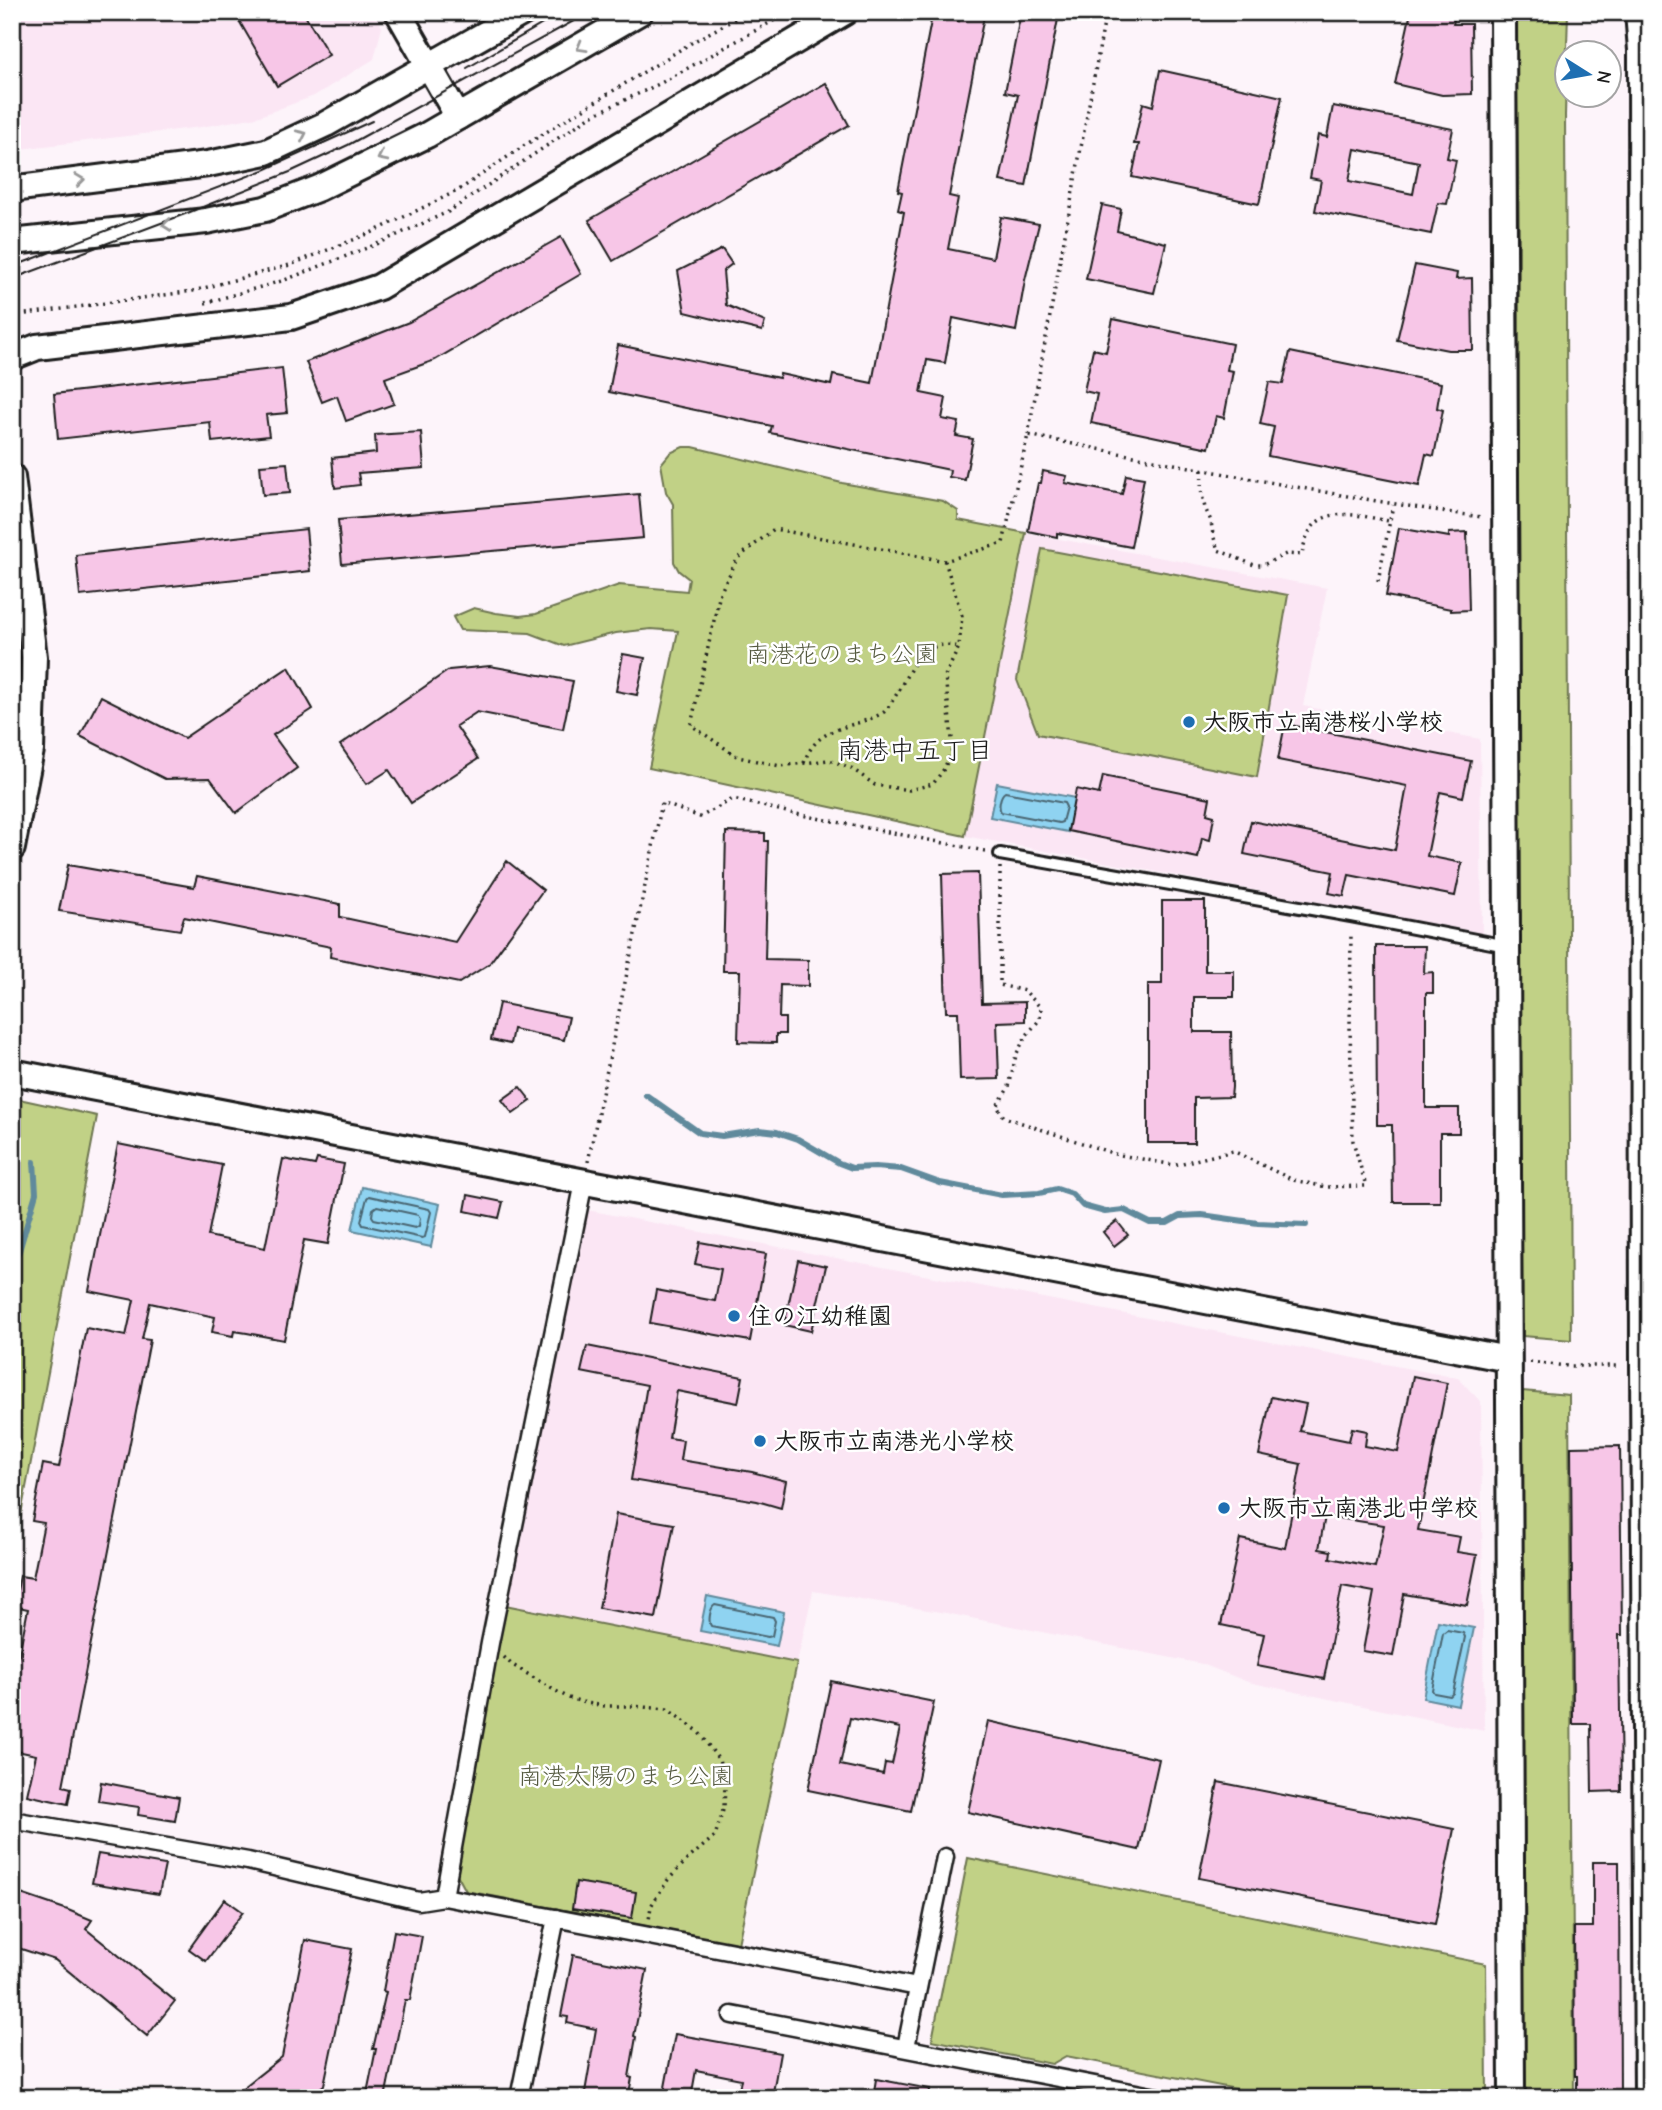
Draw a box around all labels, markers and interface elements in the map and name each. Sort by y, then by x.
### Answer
one-way arrow [575,38,588,51]
north arrow [1554,38,1624,108]
text: N [1592,69,1616,85]
one-way arrow [294,129,307,143]
one-way arrow [377,149,389,163]
one-way arrow [74,173,86,188]
one-way arrow [161,217,172,232]
park label: 南港花のまち公園 [746,640,938,668]
place label: 大阪市立南港桜小学校 [1203,708,1443,736]
marker: 大阪市立南港桜小学校 [1181,714,1197,730]
district label: 南港中五丁目 [837,736,993,766]
place label: 住の江幼稚園 [748,1302,892,1330]
marker: 住の江幼稚園 [726,1308,742,1324]
place label: 大阪市立南港光小学校 [774,1427,1014,1455]
marker: 大阪市立南港光小学校 [752,1433,768,1449]
place label: 大阪市立南港北中学校 [1238,1494,1478,1522]
marker: 大阪市立南港北中学校 [1216,1500,1232,1516]
park label: 南港太陽のまち公園 [518,1762,734,1790]

